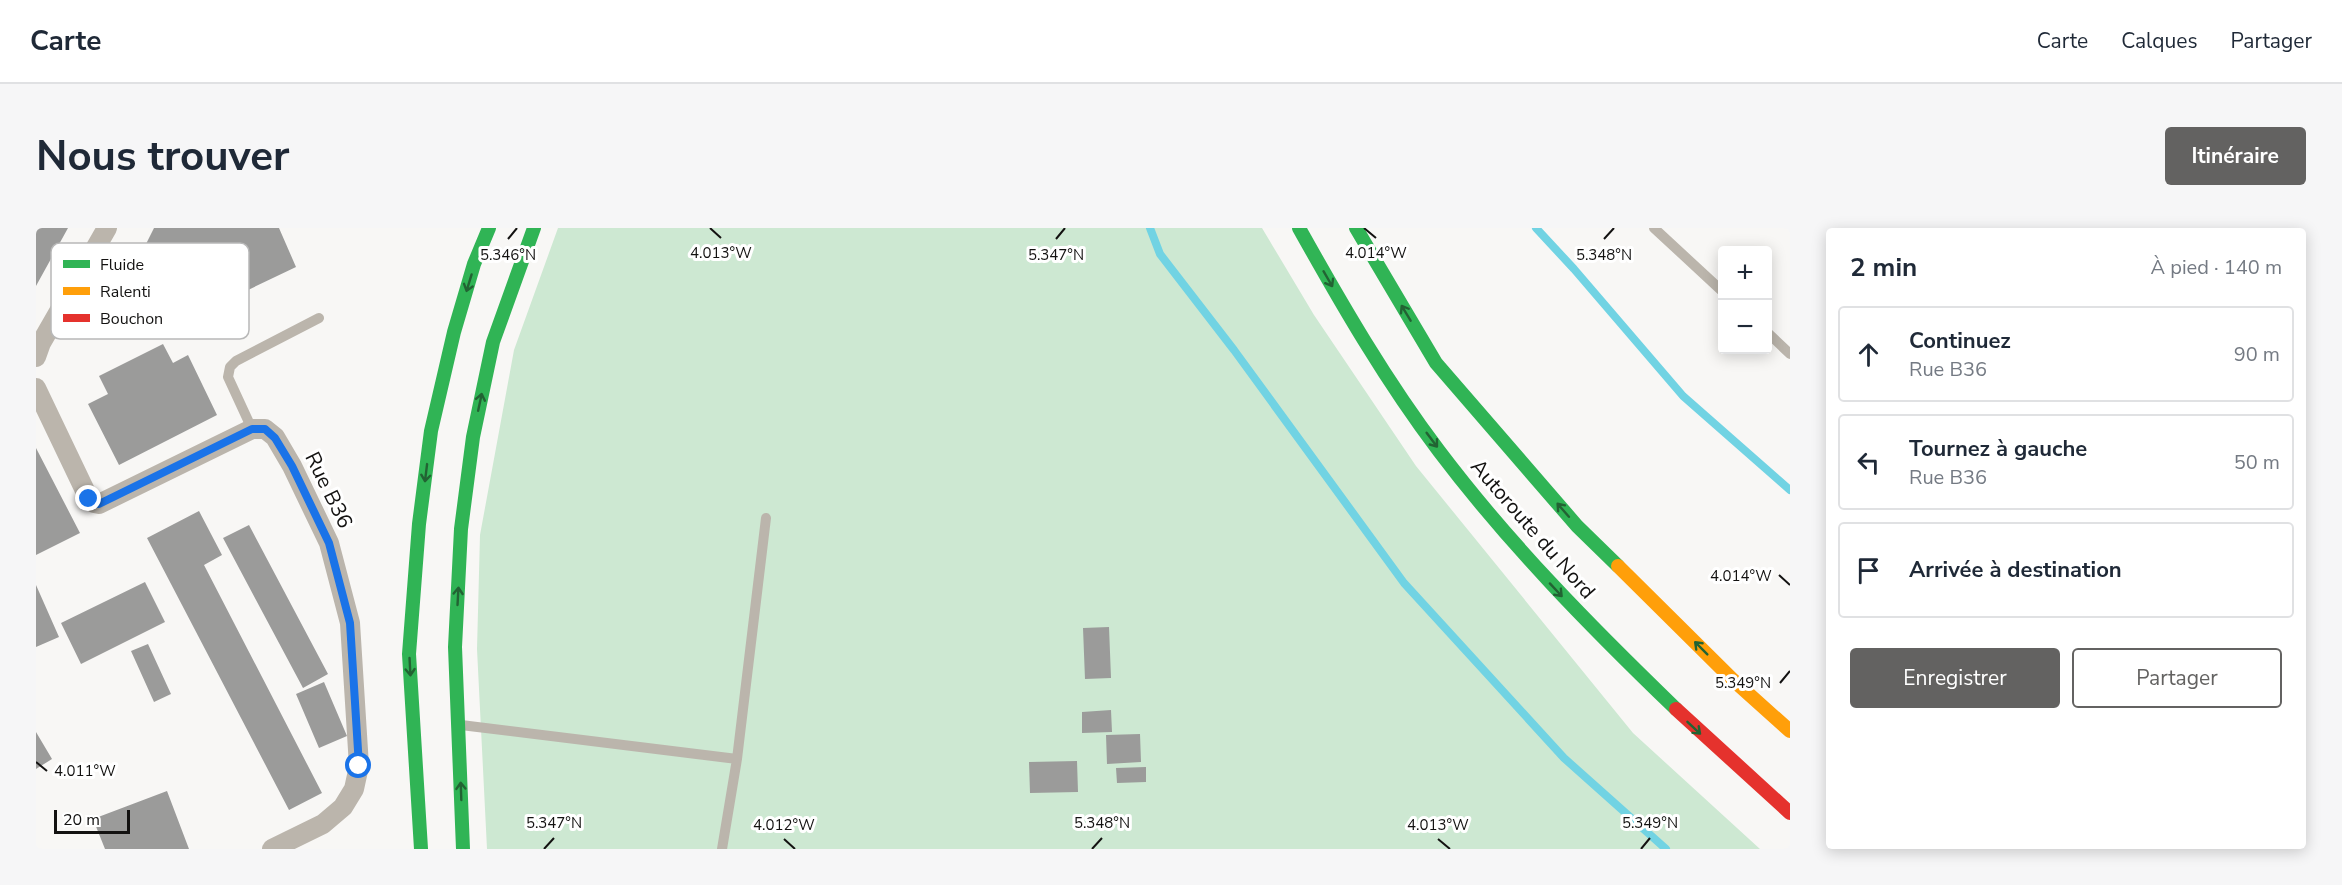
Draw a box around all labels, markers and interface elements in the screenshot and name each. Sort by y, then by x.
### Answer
text: Carte [30,22,101,60]
text: Carte [2037,27,2088,55]
text: Calques [2121,27,2198,55]
text: Partager [2231,27,2312,55]
button: Itinéraire [2165,127,2306,185]
text: Nous trouver [36,128,289,185]
legend [51,243,249,339]
text: 4.013°W [690,243,752,263]
text: 4.014°W [1345,243,1407,263]
text: 5.346°N [480,245,536,265]
text: 5.347°N [1028,245,1084,265]
text: 5.348°N [1576,245,1632,265]
map controls [1718,246,1772,354]
button: + [1718,246,1772,300]
text: 2 min [1850,250,1917,285]
text: Fluide [100,254,144,276]
text: À pied · 140 m [2151,254,2282,281]
one-way arrow [1322,270,1334,287]
one-way arrow [463,273,474,292]
text: Ralenti [100,281,151,303]
button: − [1718,300,1772,354]
one-way arrow [1400,305,1412,322]
text: Bouchon [100,308,163,330]
text: Continuez [1909,326,2011,356]
icon: ahead [1852,338,1885,371]
text: 90 m [2234,341,2280,368]
text: Rue B36 [1909,356,1987,383]
one-way arrow [475,393,486,413]
one-way arrow [1426,431,1438,447]
text: Tournez à gauche [1909,434,2087,464]
icon: left [1852,446,1885,479]
street label: Rue B36 [298,447,360,533]
text: 50 m [2234,449,2280,476]
street label: Autoroute du Nord [1464,453,1602,605]
one-way arrow [420,462,431,482]
text: Rue B36 [1909,464,1987,491]
route end [75,485,101,511]
one-way arrow [1556,503,1570,518]
icon: arrive [1852,554,1885,587]
text: Arrivée à destination [1909,555,2122,585]
text: 4.014°W [1710,566,1772,586]
one-way arrow [1549,582,1564,597]
one-way arrow [452,586,463,606]
one-way arrow [1693,641,1708,656]
button: Enregistrer [1850,648,2060,708]
button: Partager [2072,648,2282,708]
one-way arrow [404,656,415,676]
text: 5.349°N [1715,673,1771,693]
one-way arrow [1686,720,1701,734]
route start [345,752,371,778]
text: 4.011°W [54,761,116,781]
one-way arrow [455,781,466,801]
scale bar [54,807,130,834]
text: 20 m [63,809,100,831]
text: 5.347°N [526,813,582,833]
text: 5.348°N [1074,813,1130,833]
text: 5.349°N [1622,813,1678,833]
text: 4.012°W [753,815,815,835]
text: 4.013°W [1407,815,1469,835]

